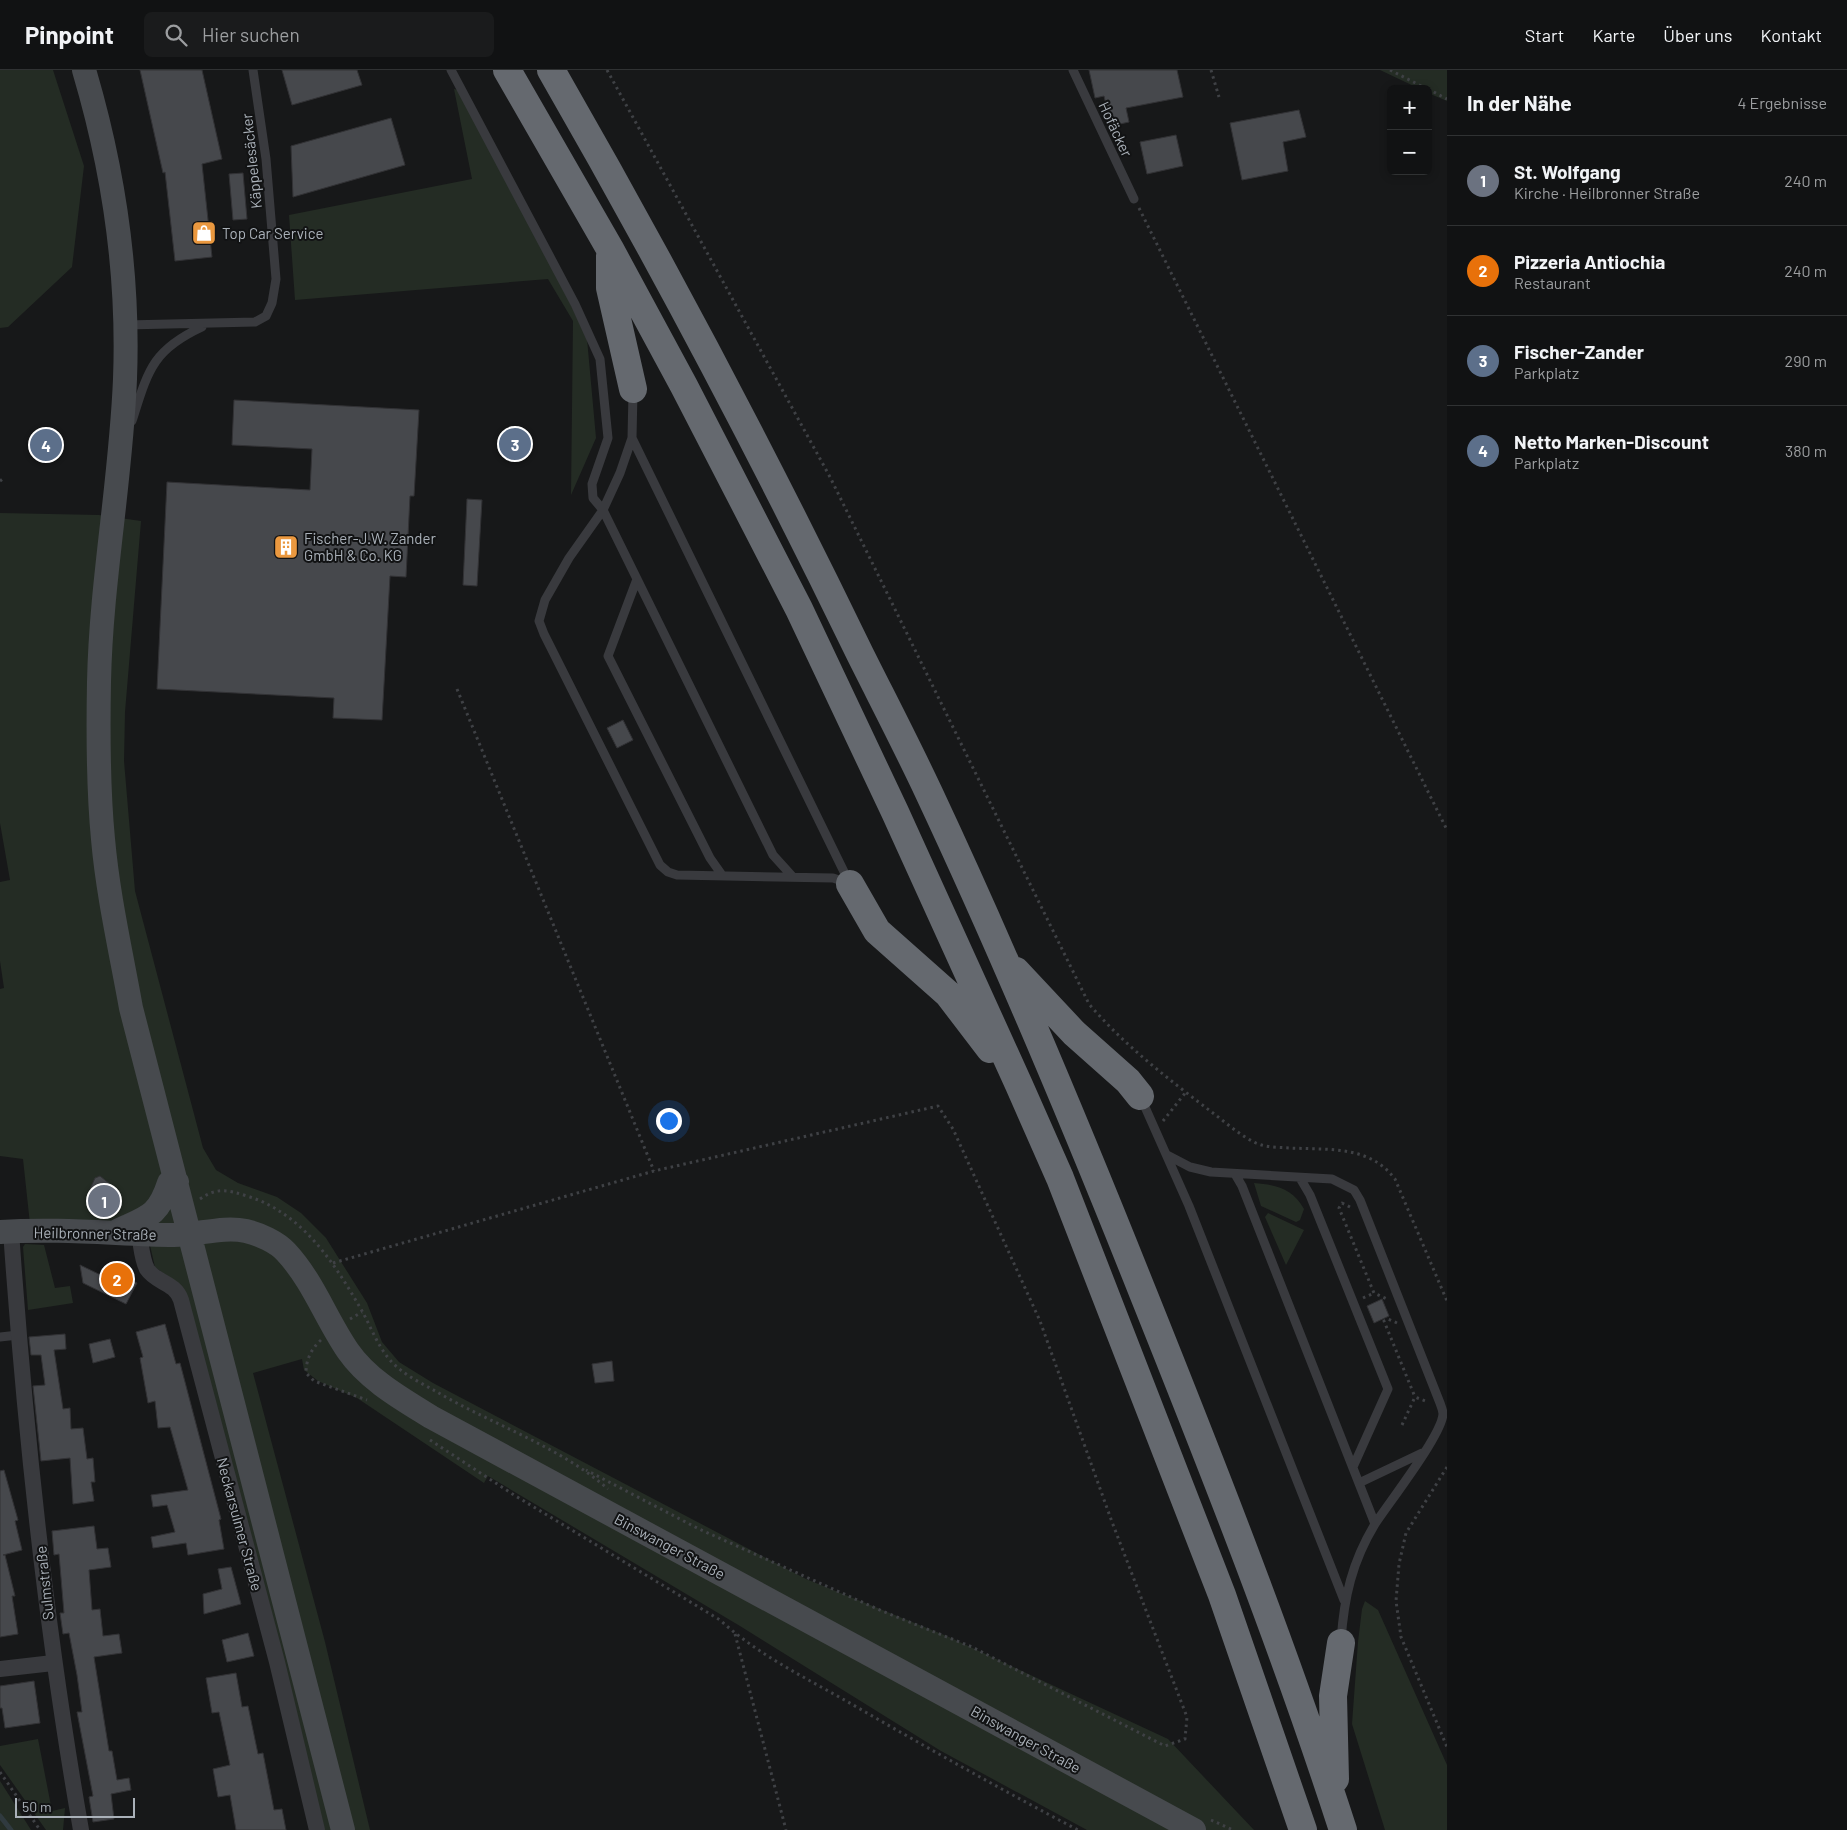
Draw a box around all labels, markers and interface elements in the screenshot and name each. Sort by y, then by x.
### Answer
search box [144,12,494,57]
text: Pinpoint [25,20,114,49]
icon: search [162,21,190,49]
text: Hier suchen [202,23,300,46]
text: Start [1525,24,1564,46]
text: Karte [1592,24,1635,46]
text: Über uns [1663,24,1732,46]
text: Kontakt [1760,24,1822,46]
map controls [1387,85,1432,175]
button: + [1387,85,1432,130]
text: In der Nähe [1467,90,1572,115]
text: 4 Ergebnisse [1737,93,1827,112]
street label: Hofäcker [1095,98,1137,160]
street label: Käppelesäcker [237,112,265,210]
button: − [1387,130,1432,175]
text: St. Wolfgang [1514,160,1621,183]
text: 1 [1480,171,1486,190]
text: 240 m [1784,171,1827,190]
text: Kirche · Heilbronner Straße [1514,183,1700,202]
shop icon: Top Car Service [191,220,217,246]
place label: Top Car Service [222,224,323,242]
text: Pizzeria Antiochia [1514,250,1665,273]
text: 2 [1479,261,1487,280]
text: 240 m [1784,261,1827,280]
text: Restaurant [1514,273,1591,292]
text: Fischer-Zander [1514,340,1644,363]
text: 3 [1479,351,1487,370]
text: 290 m [1785,351,1827,370]
text: Parkplatz [1514,363,1579,382]
pin: 3 [499,425,531,463]
pin: 4 [30,426,62,464]
text: Netto Marken-Discount [1514,430,1709,453]
text: 4 [1478,441,1488,460]
text: 380 m [1785,441,1827,460]
text: Parkplatz [1514,453,1579,472]
place label: Fischer-J.W. Zander GmbH & Co. KG [304,529,437,564]
building icon: Fischer-J.W. Zander GmbH & Co. KG [273,534,299,560]
your location [656,1108,682,1134]
pin: 1 [88,1182,120,1220]
street label: Heilbronner Straße [33,1223,157,1243]
pin: 2 [101,1260,133,1298]
street label: Neckarsulmer Straße [214,1455,266,1593]
street label: Binswanger Straße [612,1509,728,1583]
street label: Sulmstraße [31,1545,57,1621]
street label: Binswanger Straße [968,1701,1084,1777]
scale bar [15,1795,135,1818]
text: 50 m [22,1798,51,1815]

